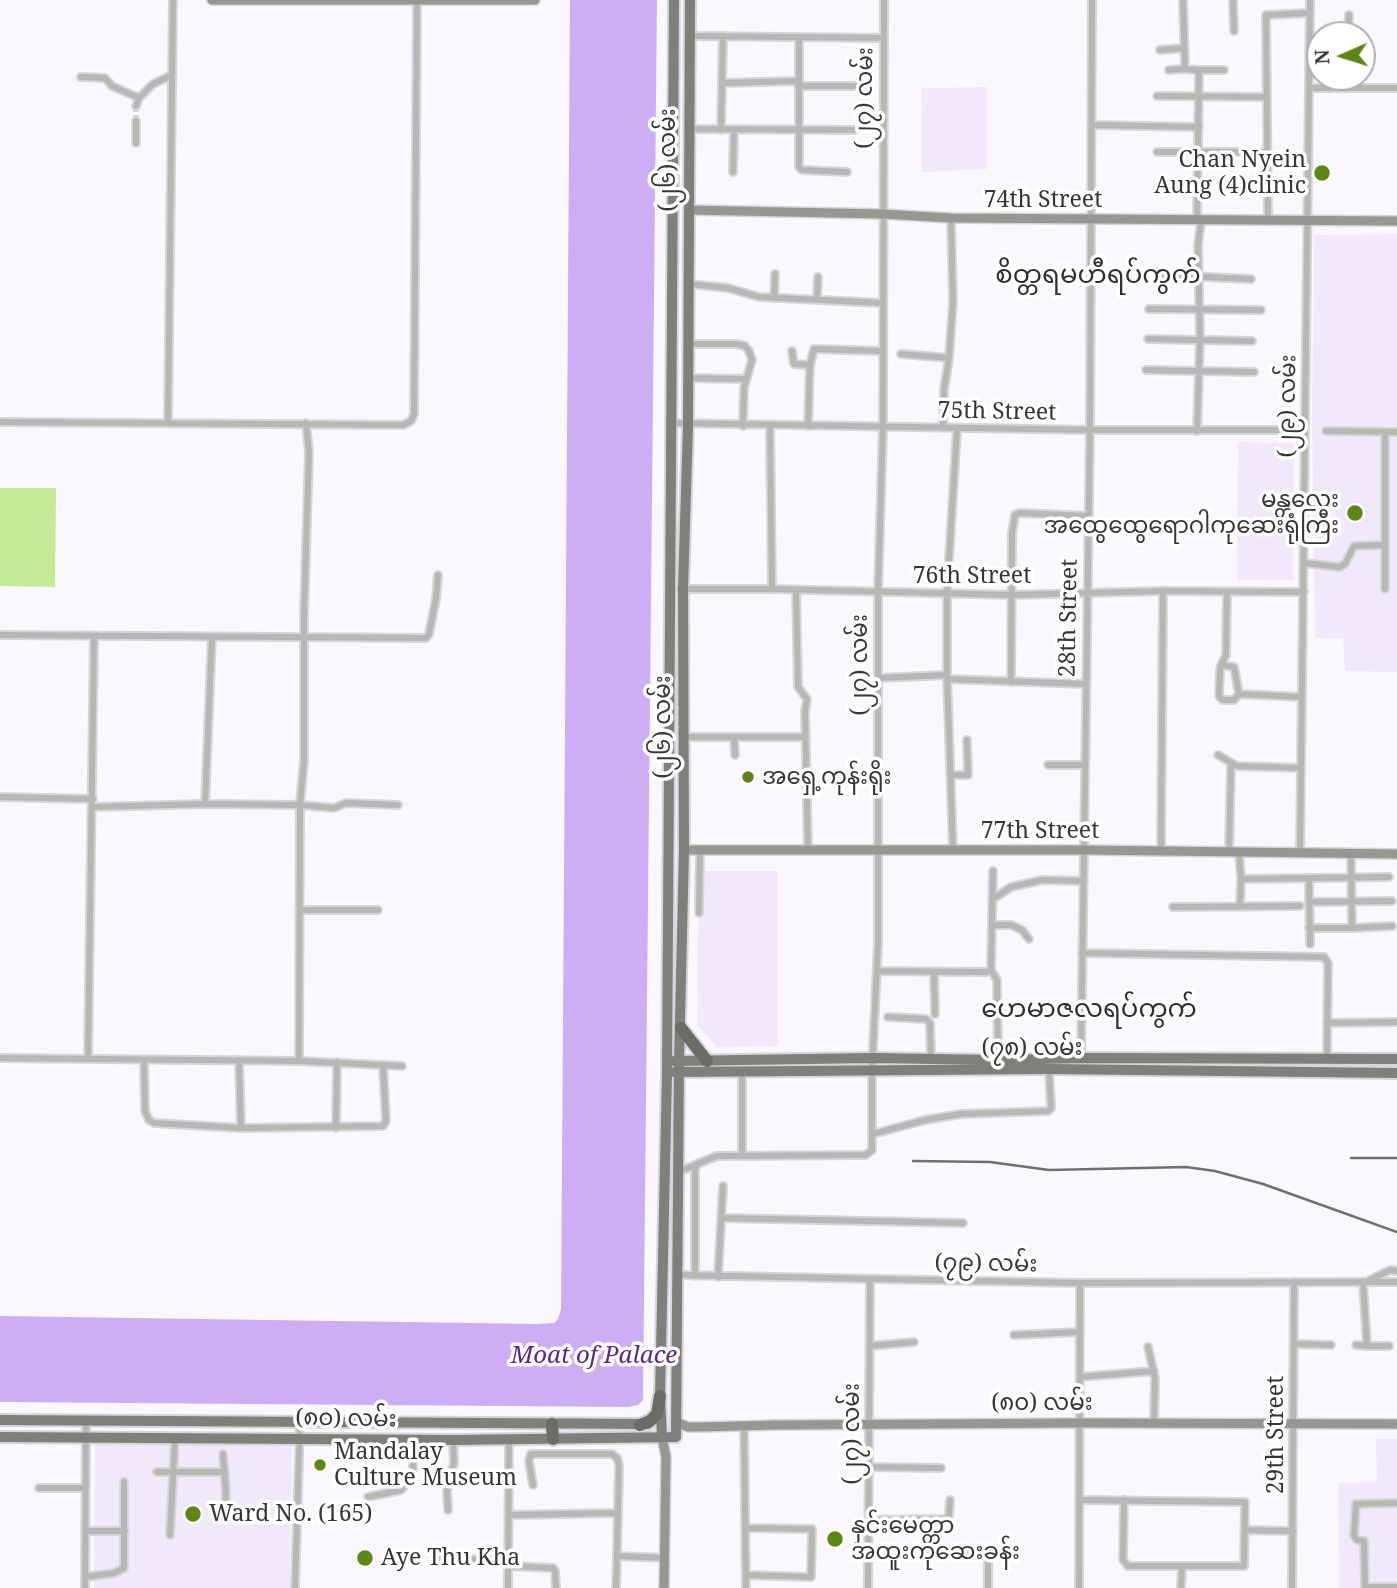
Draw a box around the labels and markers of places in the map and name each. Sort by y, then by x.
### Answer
place label: Chan Nyein Aung (4)clinic [1154,146,1306,200]
marker: Chan Nyein Aung (4)clinic [1312,163,1332,183]
place label: မန္တလေး အထွေထွေရောဂါကုဆေးရုံကြီး [1044,486,1339,540]
marker: မန္တလေး အထွေထွေရောဂါကုဆေးရုံကြီး [1345,503,1365,523]
place label: အရှေ့ကုန်းရိုး [762,763,892,791]
marker: အရှေ့ကုန်းရိုး [740,769,756,785]
place label: Mandalay Culture Museum [334,1438,517,1492]
marker: Mandalay Culture Museum [312,1457,328,1473]
place label: Ward No. (165) [209,1500,372,1528]
marker: Ward No. (165) [183,1504,203,1524]
place label: နှင်းမေတ္တာ အထူးကုဆေးခန်း [851,1512,1020,1566]
marker: နှင်းမေတ္တာ အထူးကုဆေးခန်း [825,1529,845,1549]
place label: Aye Thu Kha [381,1544,520,1572]
marker: Aye Thu Kha [355,1548,375,1568]

